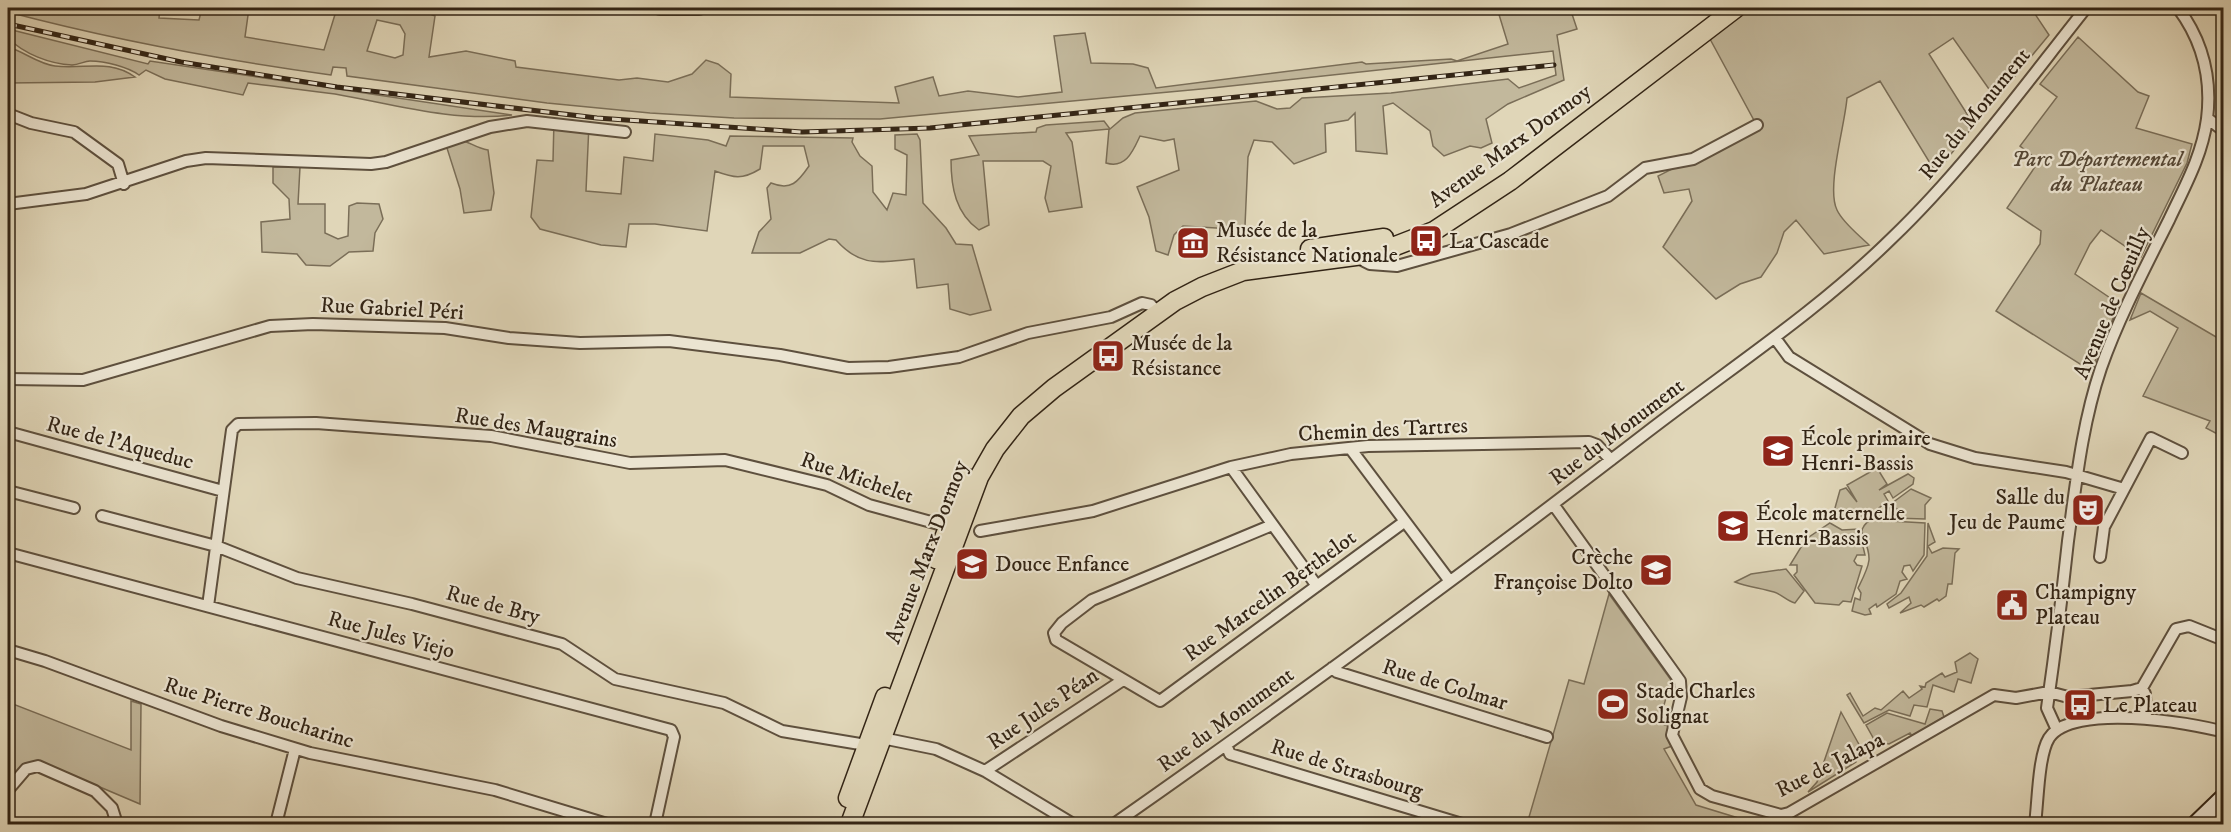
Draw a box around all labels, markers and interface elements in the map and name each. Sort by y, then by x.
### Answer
street label: Rue du Monument [1914,43,2036,185]
street label: Avenue Marx Dormoy [1424,78,1597,214]
park label: Parc Départemental du Plateau [2011,146,2185,198]
place label: Musée de la Résistance Nationale [1216,217,1398,269]
street label: Avenue de Cœuilly [2068,222,2157,383]
bus stop icon: La Cascade [1408,223,1444,259]
museum icon: Musée de la Résistance Nationale [1175,225,1211,261]
place label: La Cascade [1449,228,1549,255]
street label: Rue Gabriel Péri [320,292,464,326]
place label: Musée de la Résistance [1131,330,1233,382]
bus stop icon: Musée de la Résistance [1090,338,1126,374]
street label: Rue du Monument [1544,373,1690,491]
street label: Rue des Maugrains [453,402,619,454]
street label: Rue de l'Aqueduc [44,410,196,476]
street label: Chemin des Tartres [1298,412,1468,448]
place label: École primaire Henri-Bassis [1801,425,1931,477]
school or university icon: École primaire Henri-Bassis [1760,433,1796,469]
street label: Rue Michelet [797,446,917,510]
street label: Avenue Marx Dormoy [880,456,975,647]
place label: Salle du Jeu de Paume [1947,484,2065,536]
theatre icon: Salle du Jeu de Paume [2070,492,2106,528]
place label: École maternelle Henri-Bassis [1756,500,1905,552]
school or university icon: École maternelle Henri-Bassis [1715,508,1751,544]
street label: Rue Marcelin Berthelot [1178,524,1362,668]
place label: Crèche Françoise Dolto [1493,544,1633,596]
school or university icon: Douce Enfance [954,546,990,582]
place label: Douce Enfance [995,551,1129,578]
school or university icon: Crèche Françoise Dolto [1638,552,1674,588]
street label: Rue de Bry [443,579,544,631]
place label: Champigny Plateau [2035,579,2137,631]
public building icon: Champigny Plateau [1994,587,2030,623]
street label: Rue Jules Viejo [325,605,457,665]
street label: Rue de Colmar [1379,653,1512,717]
street label: Rue du Monument [1153,661,1299,779]
street label: Rue Jules Péan [982,662,1104,756]
street label: Rue Pierre Boucharinc [161,671,357,755]
place label: Stade Charles Solignat [1636,678,1755,730]
sports icon: Stade Charles Solignat [1595,686,1631,722]
bus stop icon: Le Plateau [2062,687,2098,723]
place label: Le Plateau [2103,692,2197,719]
street label: Rue de Jalapa [1771,726,1889,804]
street label: Rue de Strasbourg [1268,733,1427,805]

